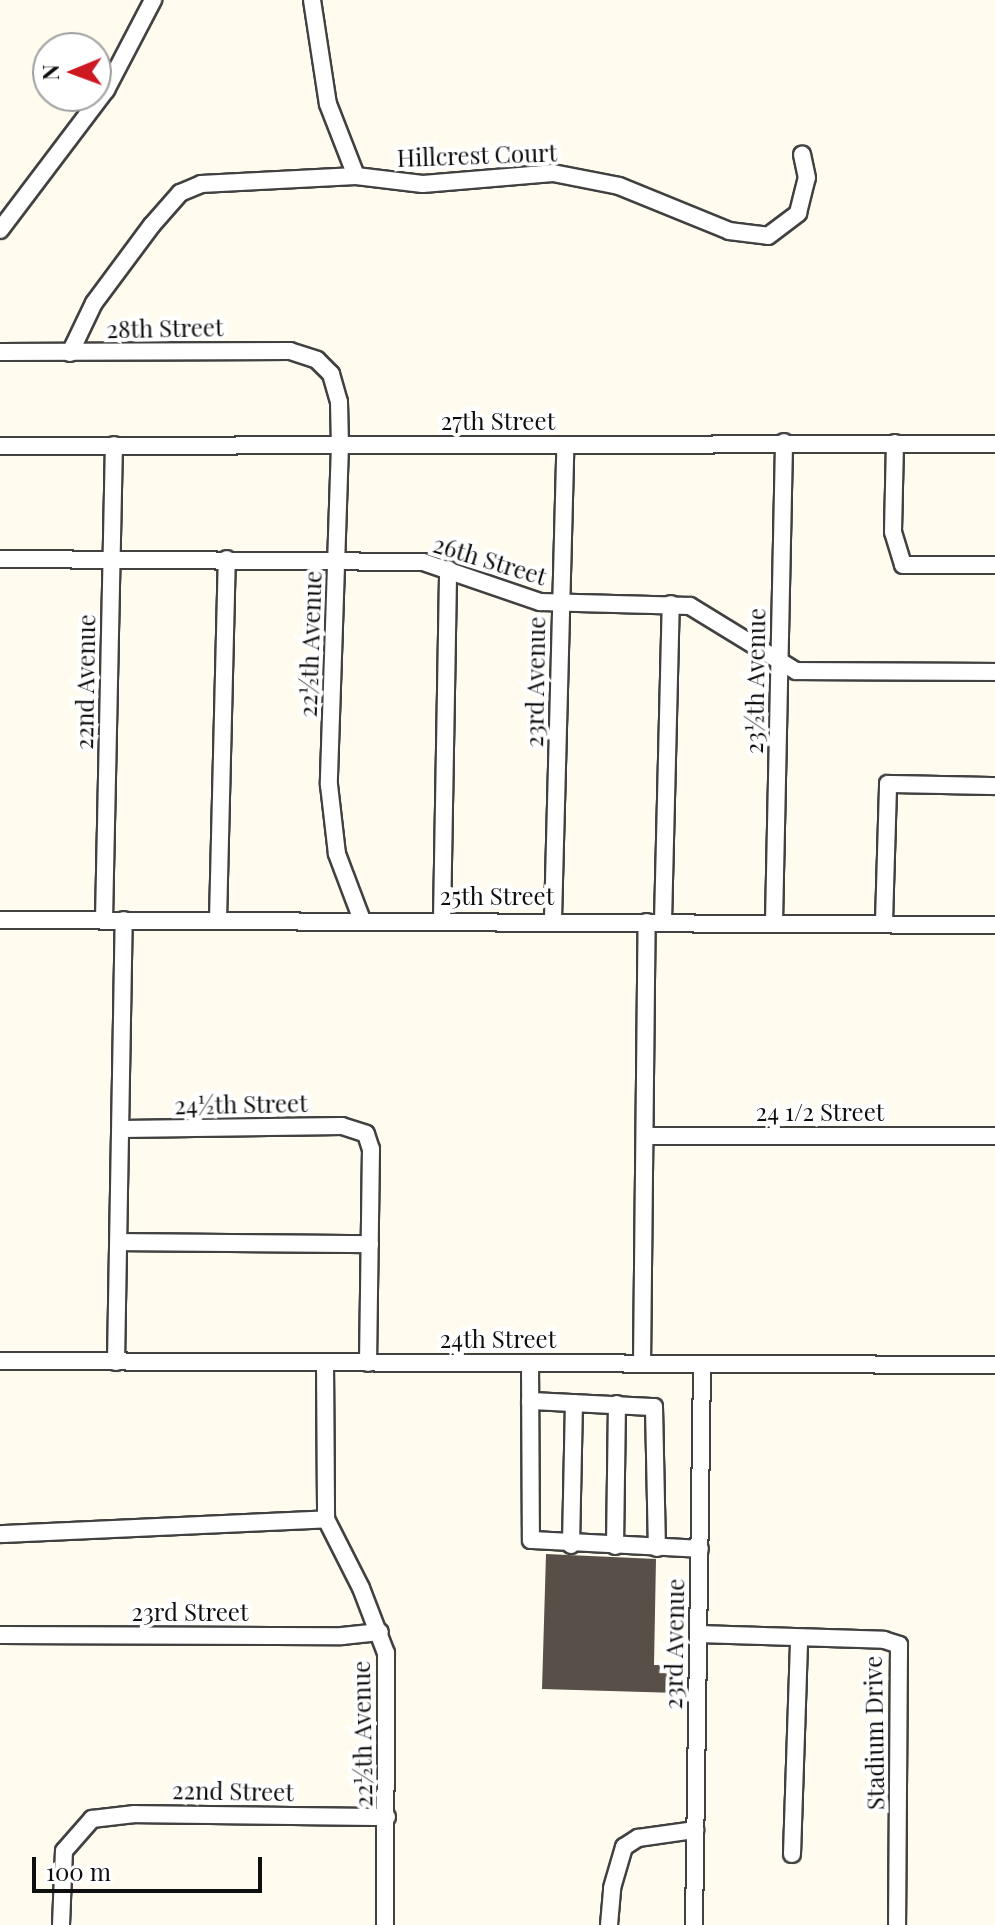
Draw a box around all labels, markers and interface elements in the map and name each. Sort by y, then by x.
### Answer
north arrow [32,32,112,112]
text: N [35,64,65,81]
street label: Hillcrest Court [396,138,558,172]
street label: 28th Street [106,313,224,343]
street label: 27th Street [441,407,555,435]
street label: 26th Street [430,529,550,591]
street label: 22½th Avenue [293,570,327,718]
street label: 23½th Avenue [739,607,771,755]
street label: 22nd Avenue [69,614,101,750]
street label: 23rd Avenue [519,616,551,748]
street label: 25th Street [440,882,554,910]
street label: 24½th Street [174,1088,308,1120]
street label: 24 1/2 Street [756,1098,884,1126]
street label: 24th Street [440,1325,556,1353]
street label: 23rd Avenue [658,1578,690,1710]
street label: 23rd Street [132,1598,248,1626]
street label: Stadium Drive [858,1656,890,1810]
street label: 22½th Avenue [346,1660,378,1808]
street label: 22nd Street [172,1776,294,1806]
scale bar [36,1841,266,1891]
text: 100 m [46,1855,111,1887]

